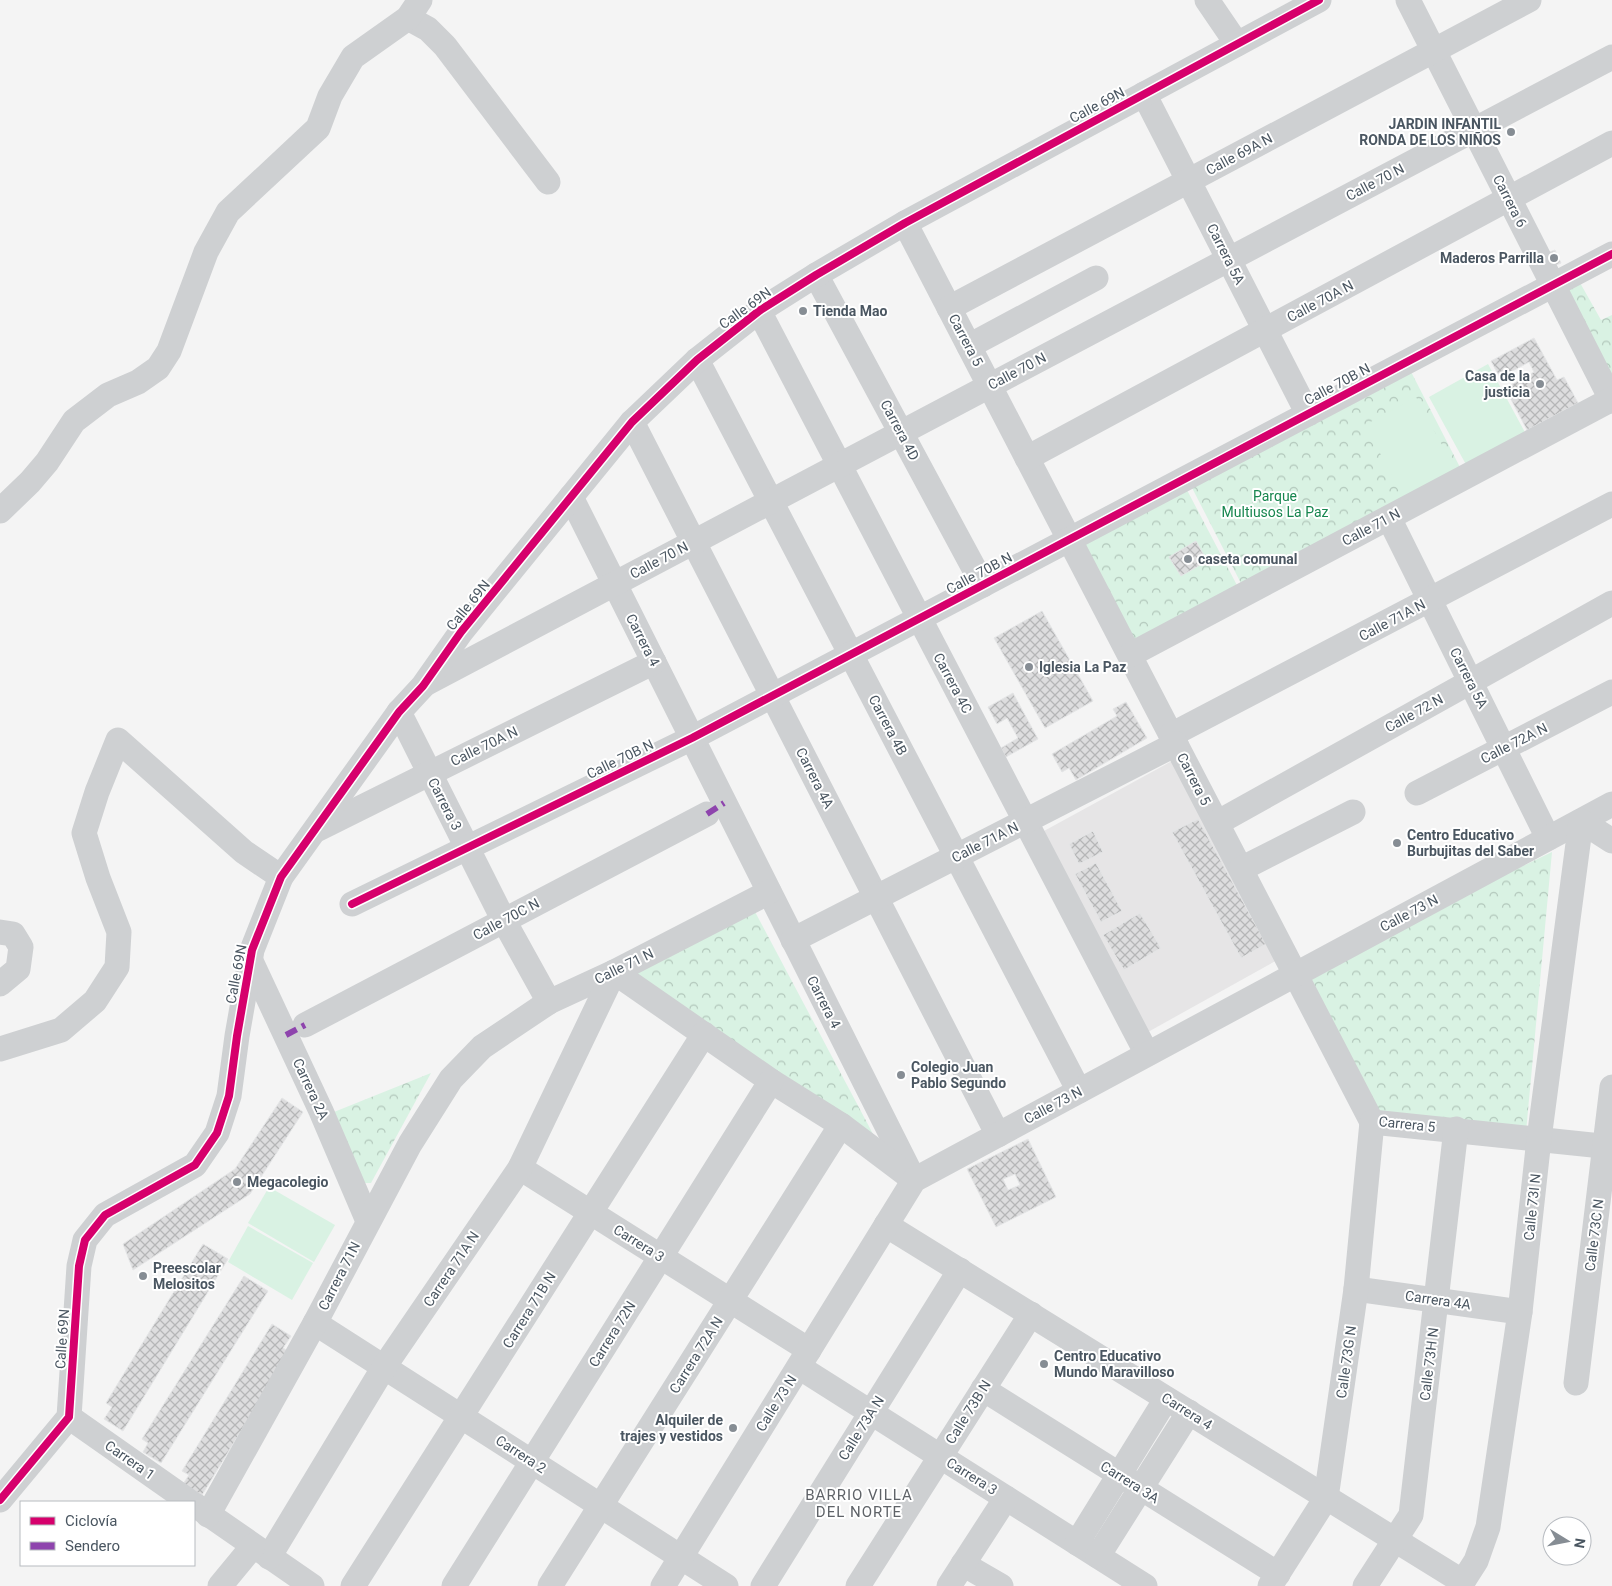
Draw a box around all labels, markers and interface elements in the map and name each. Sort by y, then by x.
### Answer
street label: Calle 69N [1067,84,1127,126]
place label: JARDIN INFANTIL RONDA DE LOS NIÑOS [1359,116,1501,148]
marker: JARDIN INFANTIL RONDA DE LOS NIÑOS [1505,126,1517,138]
street label: Calle 69A N [1203,130,1275,178]
street label: Calle 70 N [1343,160,1407,204]
street label: Carrera 6 [1490,172,1530,230]
street label: Carrera 5A [1204,221,1248,287]
place label: Maderos Parrilla [1440,250,1545,266]
marker: Maderos Parrilla [1548,252,1560,264]
street label: Calle 70A N [1284,277,1356,325]
street label: Calle 69N [716,284,774,332]
place label: Tienda Mao [813,303,887,319]
marker: Tienda Mao [797,305,809,317]
street label: Carrera 5 [946,311,986,369]
street label: Calle 70 N [985,349,1049,393]
street label: Calle 70B N [1301,360,1373,408]
place label: Casa de la justicia [1465,368,1531,400]
marker: Casa de la justicia [1534,378,1546,390]
street label: Carrera 4D [877,397,923,463]
park label: Parque Multiusos La Paz [1222,488,1329,520]
street label: Calle 71 N [1339,505,1403,549]
street label: Calle 70 N [627,538,691,582]
street label: Calle 70B N [943,549,1015,597]
place label: caseta comunal [1198,551,1297,567]
marker: caseta comunal [1182,553,1194,565]
street label: Calle 69N [443,577,493,633]
street label: Calle 71A N [1356,596,1428,644]
street label: Carrera 4 [623,611,663,669]
street label: Carrera 5A [1447,645,1491,711]
street label: Carrera 4C [930,650,976,716]
place label: Iglesia La Paz [1039,659,1126,675]
marker: Iglesia La Paz [1023,661,1035,673]
street label: Calle 72 N [1382,691,1446,735]
street label: Carrera 4B [866,692,910,758]
street label: Calle 72A N [1478,719,1550,767]
street label: Calle 70A N [448,723,520,769]
street label: Calle 70B N [584,736,656,782]
street label: Carrera 4A [793,745,837,811]
street label: Carrera 5 [1174,750,1214,808]
street label: Carrera 3 [425,775,465,833]
street label: Calle 71A N [949,818,1021,866]
place label: Centro Educativo Burbujitas del Saber [1407,827,1534,859]
marker: Centro Educativo Burbujitas del Saber [1391,837,1403,849]
street label: Calle 73 N [1377,891,1441,935]
street label: Calle 70C N [470,895,542,943]
street label: Calle 69N [222,943,250,1005]
street label: Calle 71 N [592,945,656,987]
street label: Carrera 4 [804,973,844,1031]
street label: Carrera 2A [290,1056,332,1122]
place label: Colegio Juan Pablo Segundo [911,1059,1006,1091]
marker: Colegio Juan Pablo Segundo [895,1069,907,1081]
street label: Calle 73 N [1021,1083,1085,1127]
street label: Carrera 5 [1378,1113,1436,1135]
street label: Calle 73I N [1521,1173,1543,1241]
place label: Megacolegio [247,1174,328,1190]
marker: Megacolegio [231,1176,243,1188]
street label: Calle 73C N [1582,1198,1606,1272]
street label: Carrera 3 [611,1221,667,1265]
street label: Carrera 71A N [420,1228,482,1310]
street label: Carrera 71N [315,1239,363,1313]
place label: Preescolar Melositos [153,1260,221,1292]
street label: Carrera 71B N [499,1269,559,1351]
marker: Preescolar Melositos [137,1270,149,1282]
street label: Carrera 4A [1404,1287,1472,1313]
street label: Carrera 72N [585,1298,639,1370]
street label: Calle 69N [52,1308,72,1370]
street label: Carrera 72A N [666,1314,726,1396]
street label: Calle 73G N [1333,1325,1359,1399]
street label: Calle 73H N [1417,1326,1441,1402]
place label: Centro Educativo Mundo Maravilloso [1054,1348,1175,1380]
marker: Centro Educativo Mundo Maravilloso [1038,1358,1050,1370]
street label: Calle 73 N [752,1372,800,1434]
street label: Calle 73B N [942,1377,994,1447]
street label: Carrera 4 [1159,1389,1215,1433]
street label: Calle 73A N [835,1393,887,1463]
place label: Alquiler de trajes y vestidos [620,1412,723,1444]
marker: Alquiler de trajes y vestidos [727,1422,739,1434]
street label: Carrera 2 [493,1432,549,1476]
street label: Carrera 1 [102,1437,158,1483]
street label: Carrera 3 [944,1454,1000,1498]
street label: Carrera 3A [1098,1458,1162,1506]
district label: BARRIO VILLA DEL NORTE [805,1486,913,1521]
legend [20,1501,195,1566]
text: Ciclovía [65,1512,118,1530]
north arrow [1542,1516,1592,1566]
text: Sendero [65,1537,120,1555]
text: N [1571,1537,1589,1550]

